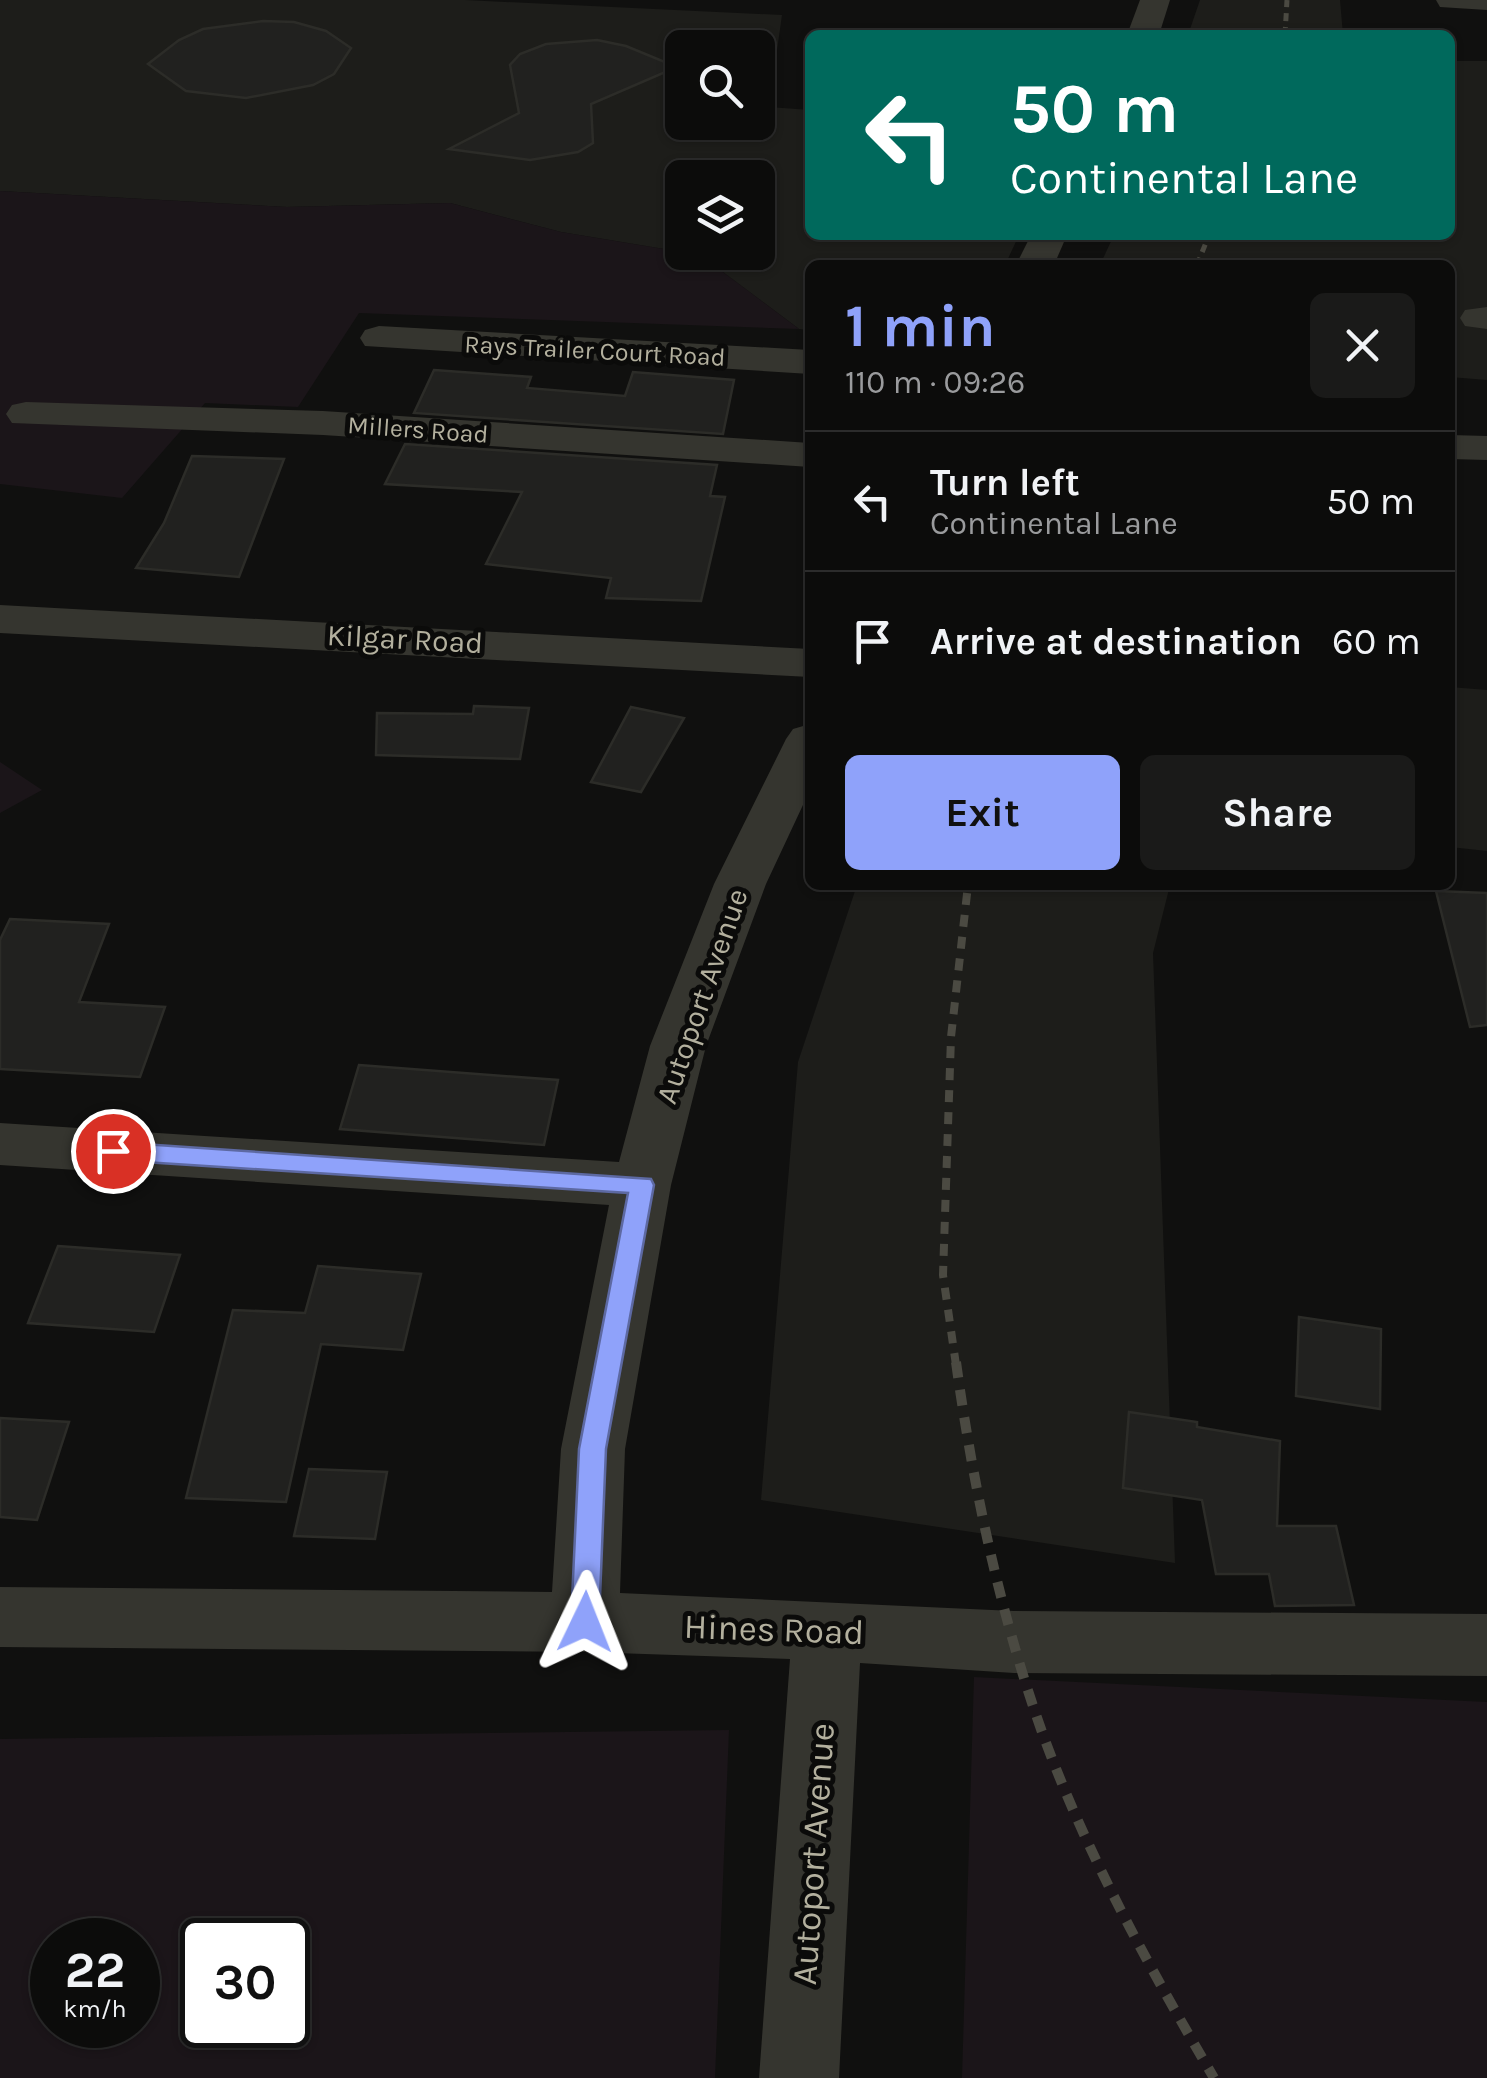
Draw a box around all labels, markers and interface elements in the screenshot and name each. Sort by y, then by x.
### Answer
map controls [665,30,775,270]
button: search [665,30,775,140]
text: 50 m [1010,68,1179,150]
icon: left [845,70,975,200]
text: Continental Lane [1010,152,1358,204]
button: layers [665,160,775,270]
text: 1 min [845,291,996,361]
button: close [1310,293,1415,398]
street label: Rays Trailer Court Road [464,329,726,372]
text: 110 m · 09:26 [845,364,1025,401]
street label: Millers Road [347,410,489,449]
text: Turn left [930,460,1080,505]
icon: left [845,474,900,529]
text: 50 m [1326,479,1415,524]
text: Continental Lane [930,505,1178,542]
icon: arrive [845,614,900,669]
street label: Kilgar Road [326,617,484,661]
text: Arrive at destination [930,619,1302,664]
text: 60 m [1332,619,1421,664]
button: Exit [845,755,1120,870]
button: Share [1140,755,1415,870]
street label: Autoport Avenue [648,884,756,1108]
pin [71,1109,156,1194]
icon: arrive [86,1124,141,1179]
position arrow [533,1570,637,1674]
street label: Hines Road [683,1606,865,1653]
street label: Autoport Avenue [784,1722,843,1986]
speed limit sign: 30 [180,1918,310,2048]
text: 22 [65,1941,125,2000]
text: km/h [63,1994,127,2023]

